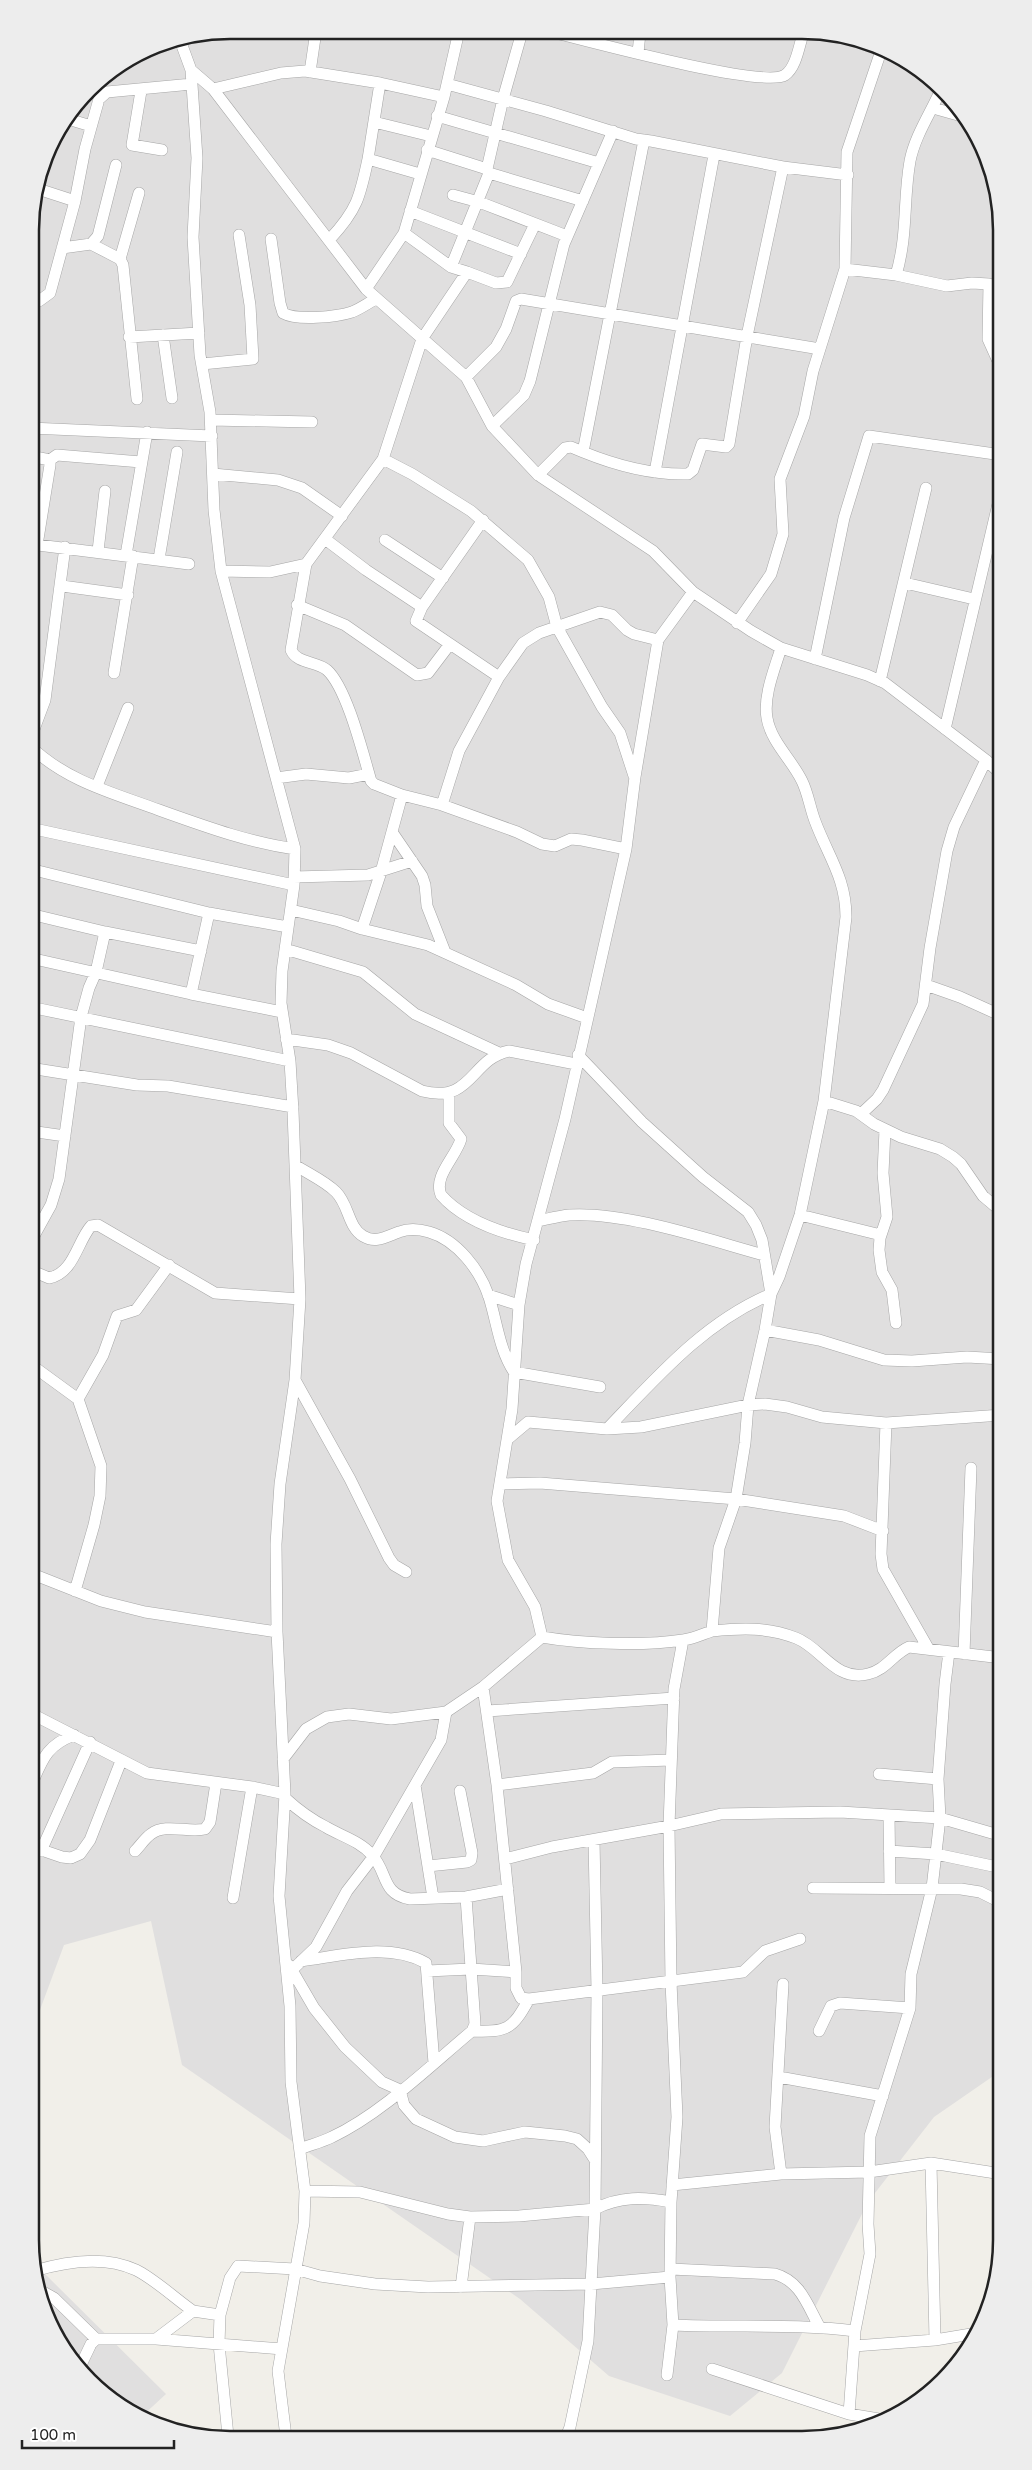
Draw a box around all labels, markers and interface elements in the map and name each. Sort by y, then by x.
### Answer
scale bar [22,2418,175,2450]
text: 100 m [30,2426,76,2444]

